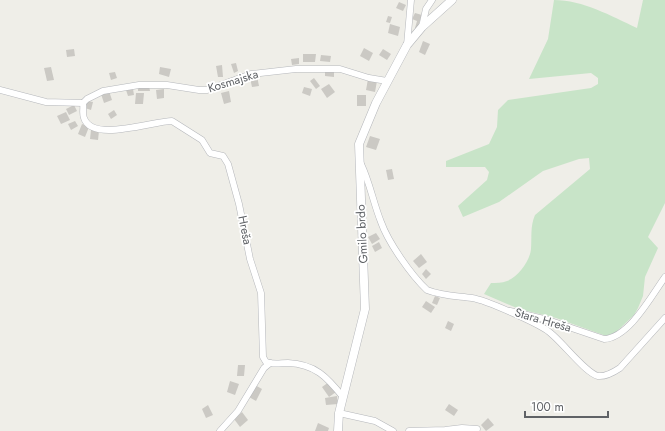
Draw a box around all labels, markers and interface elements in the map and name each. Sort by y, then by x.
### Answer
street label: Kosmajska [206,65,261,97]
street label: Gmilo brdo [351,204,373,264]
street label: Hreša [233,214,257,246]
street label: Stara Hreša [513,303,574,337]
scale bar [525,393,608,419]
text: 100 m [531,398,564,416]

